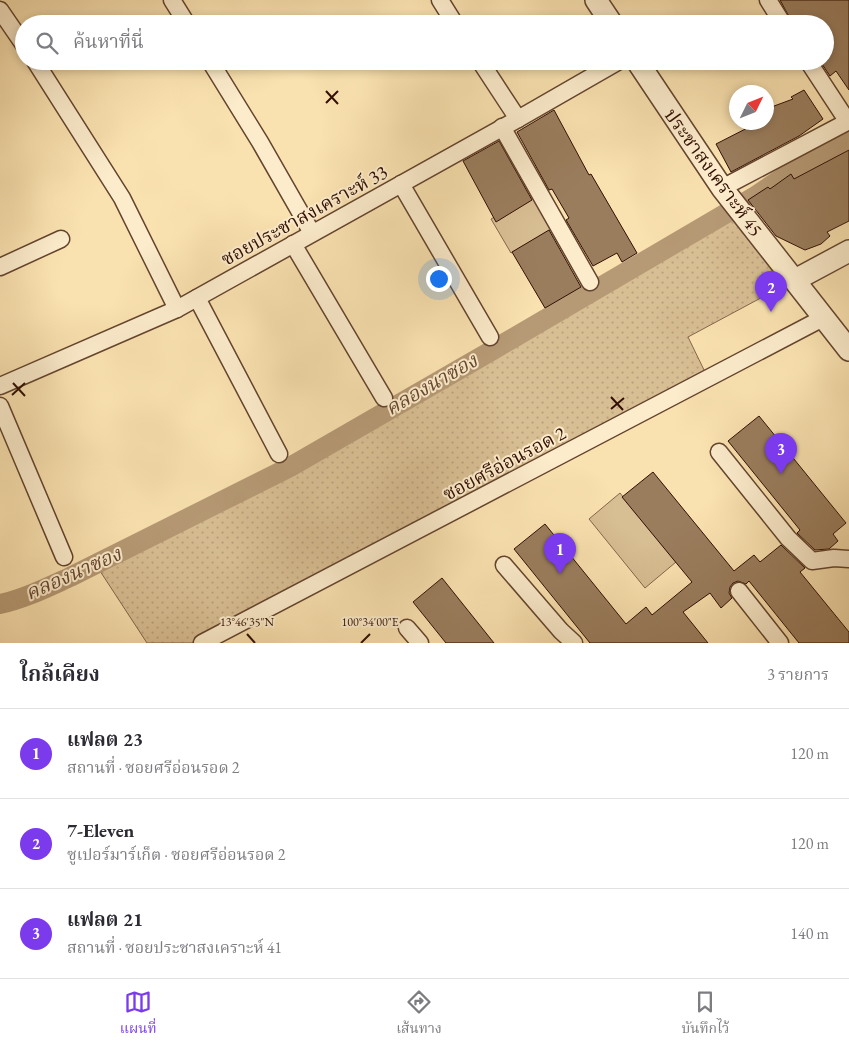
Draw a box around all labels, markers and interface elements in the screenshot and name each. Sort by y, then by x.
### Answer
search box [15,15,834,70]
icon: search [33,29,61,57]
text: ค้นหาที่นี่ [73,29,144,54]
north arrow [729,85,774,130]
street label: ประชาสงเคราะห์ 45 [659,103,769,241]
street label: ซอยประชาสงเคราะห์ 33 [217,159,392,272]
your location [426,266,452,292]
pin: 2 [755,271,787,312]
water label: คลองนาซอง [380,347,483,421]
street label: ซอยศรีอ่อนรอด 2 [438,420,570,506]
pin: 3 [765,433,797,474]
pin: 1 [544,533,576,574]
water label: คลองนาซอง [21,540,126,606]
text: 13°46'35"N [220,614,274,630]
text: 100°34'00"E [342,614,399,630]
text: ใกล้เคียง [20,660,100,687]
text: 3 รายการ [767,664,829,685]
text: แฟลต 23 [67,727,143,752]
text: 1 [32,743,40,764]
text: 120 m [790,743,829,764]
text: สถานที่ · ซอยศรีอ่อนรอด 2 [67,757,240,778]
text: 7-Eleven [67,818,134,843]
text: 2 [32,833,40,854]
text: 120 m [790,833,829,854]
text: ซูเปอร์มาร์เก็ต · ซอยศรีอ่อนรอด 2 [67,844,285,865]
text: แฟลต 21 [67,907,143,932]
text: 3 [32,923,40,944]
text: 140 m [790,923,829,944]
text: สถานที่ · ซอยประชาสงเคราะห์ 41 [67,937,282,958]
tab: แผนที่ [120,988,157,1040]
tab: เส้นทาง [396,988,442,1040]
tab: บันทึกไว้ [681,988,729,1040]

